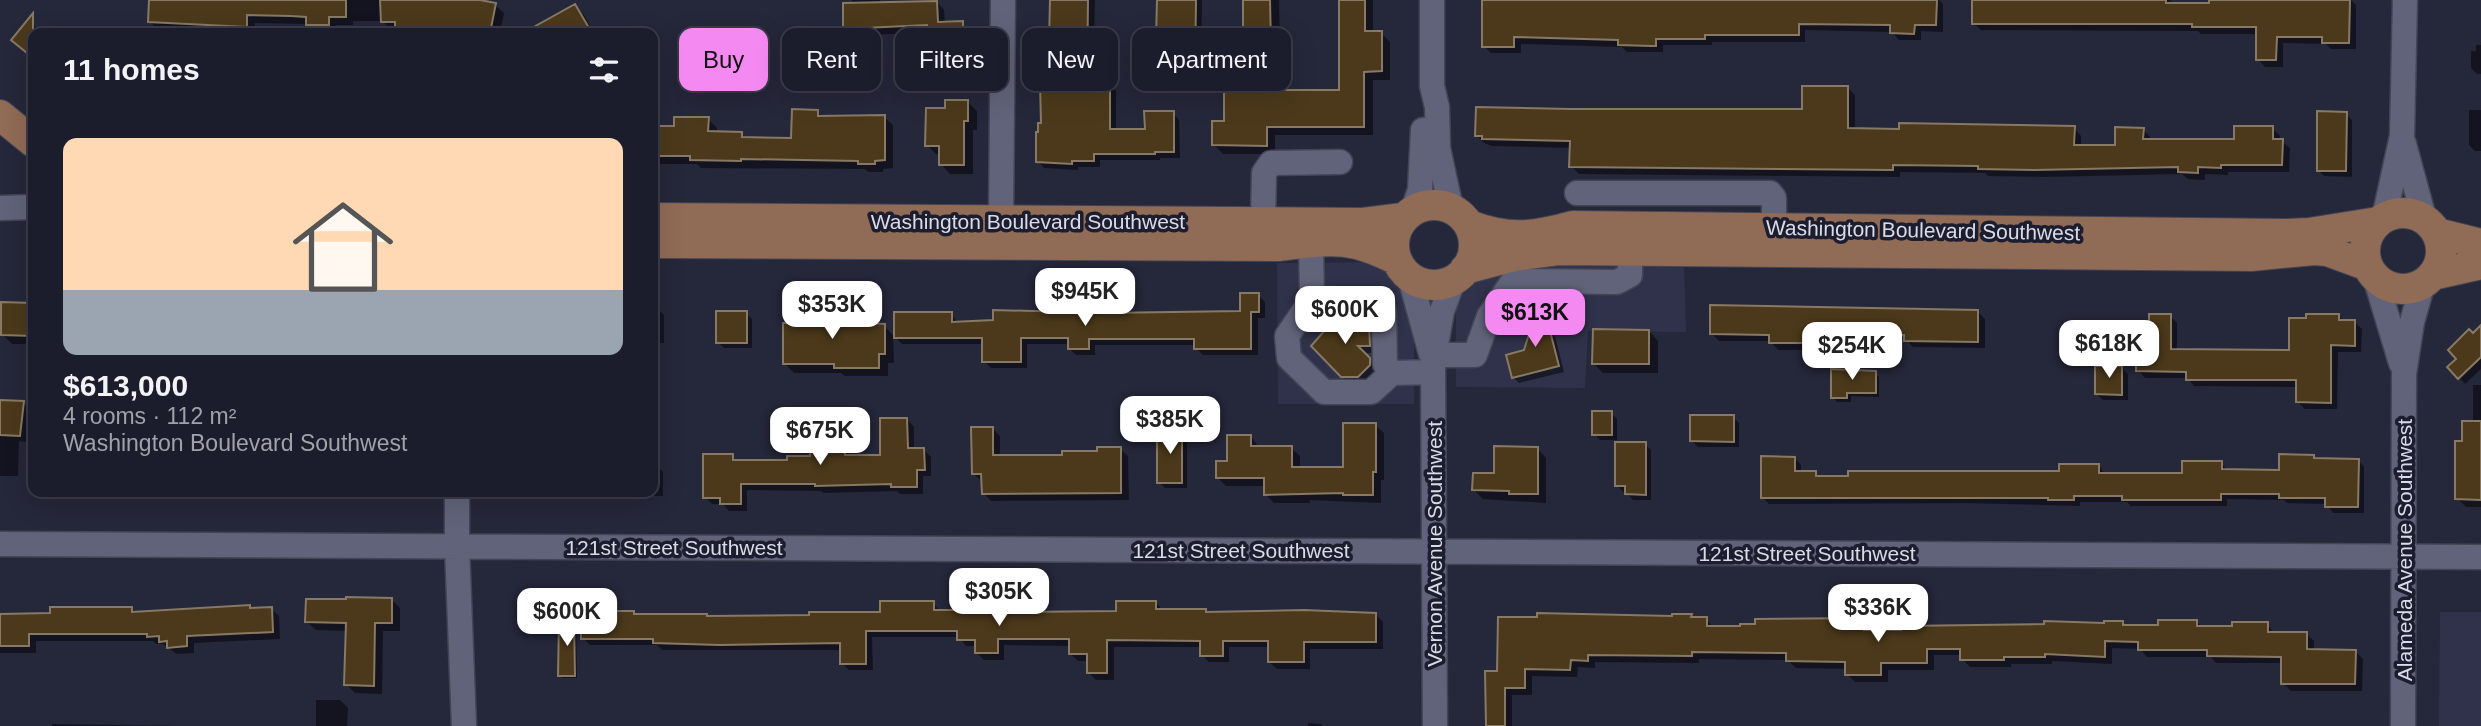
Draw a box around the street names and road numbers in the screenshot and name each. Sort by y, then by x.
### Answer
street label: Washington Boulevard Southwest [871,210,1185,233]
street label: Washington Boulevard Southwest [1766,216,2081,244]
street label: Alameda Avenue Southwest [2393,419,2416,681]
street label: Vernon Avenue Southwest [1423,421,1446,667]
street label: 121st Street Southwest [565,536,783,559]
street label: 121st Street Southwest [1132,539,1350,562]
street label: 121st Street Southwest [1698,542,1916,565]

